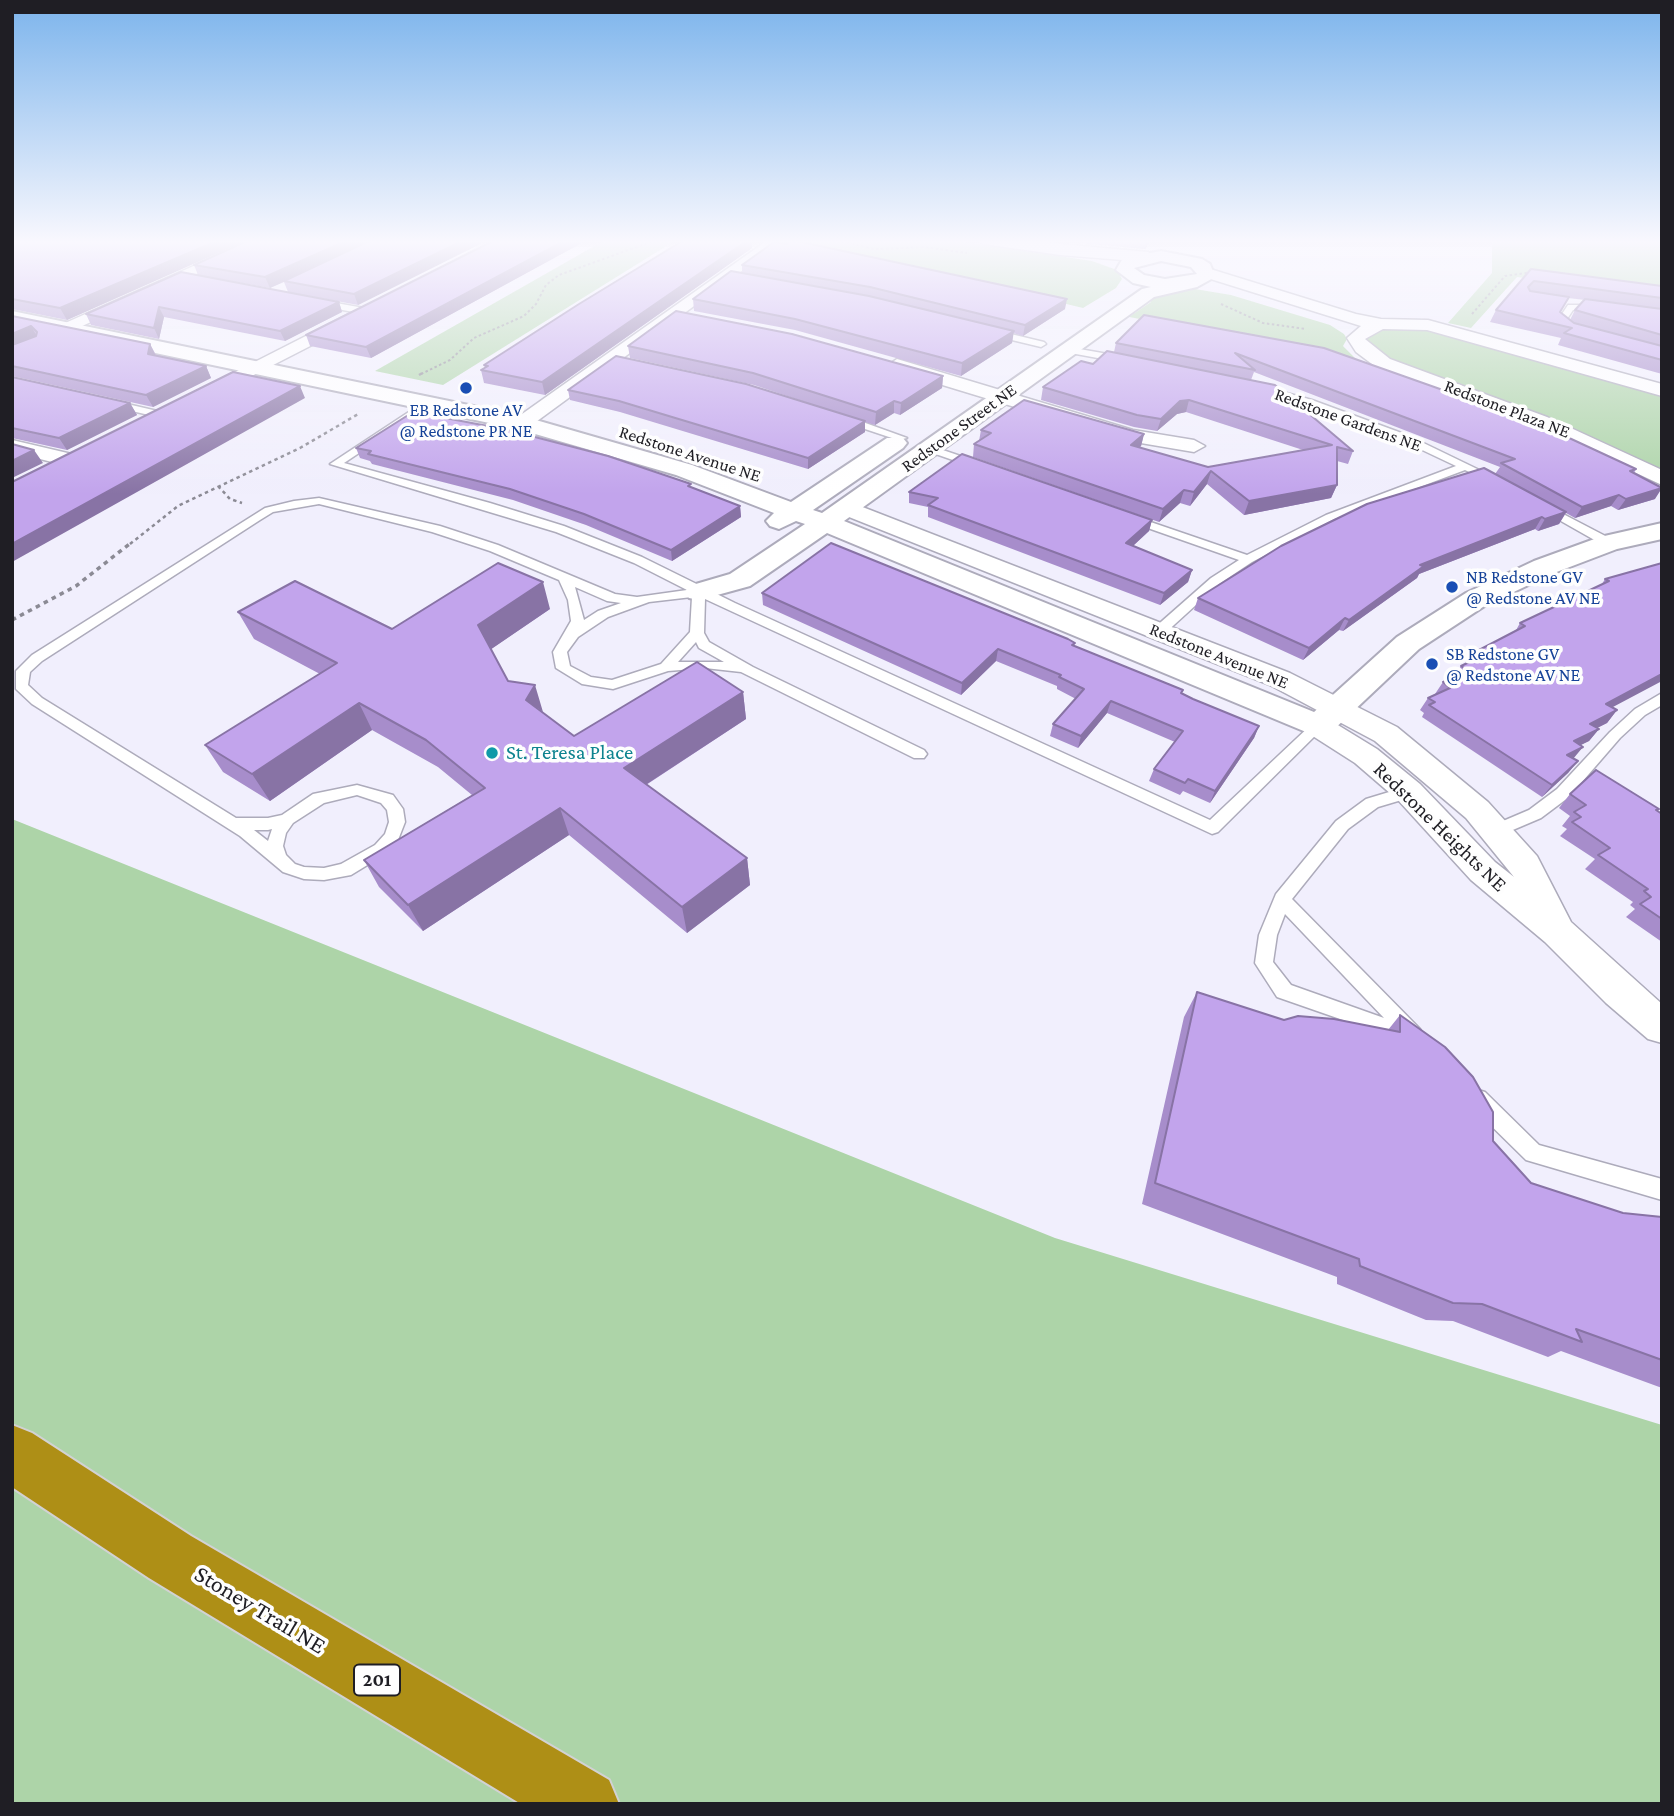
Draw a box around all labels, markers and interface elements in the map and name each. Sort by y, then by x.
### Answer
street label: Redstone Plaza NE [1441,375,1573,443]
street label: Redstone Street NE [897,379,1021,477]
marker: EB Redstone AV @ Redstone PR NE [458,380,474,396]
street label: Redstone Gardens NE [1272,383,1424,457]
place label: EB Redstone AV @ Redstone PR NE [399,399,533,442]
street label: Redstone Avenue NE [616,421,764,487]
place label: NB Redstone GV @ Redstone AV NE [1466,566,1600,608]
marker: NB Redstone GV @ Redstone AV NE [1444,579,1460,595]
street label: Redstone Avenue NE [1146,618,1292,694]
place label: SB Redstone GV @ Redstone AV NE [1446,643,1580,686]
marker: SB Redstone GV @ Redstone AV NE [1424,656,1440,672]
place label: St. Teresa Place [506,740,633,766]
marker: St. Teresa Place [484,745,500,761]
street label: Redstone Heights NE [1368,757,1512,897]
street label: Stoney Trail NE [189,1560,331,1660]
road number: 201 [354,1664,400,1696]

